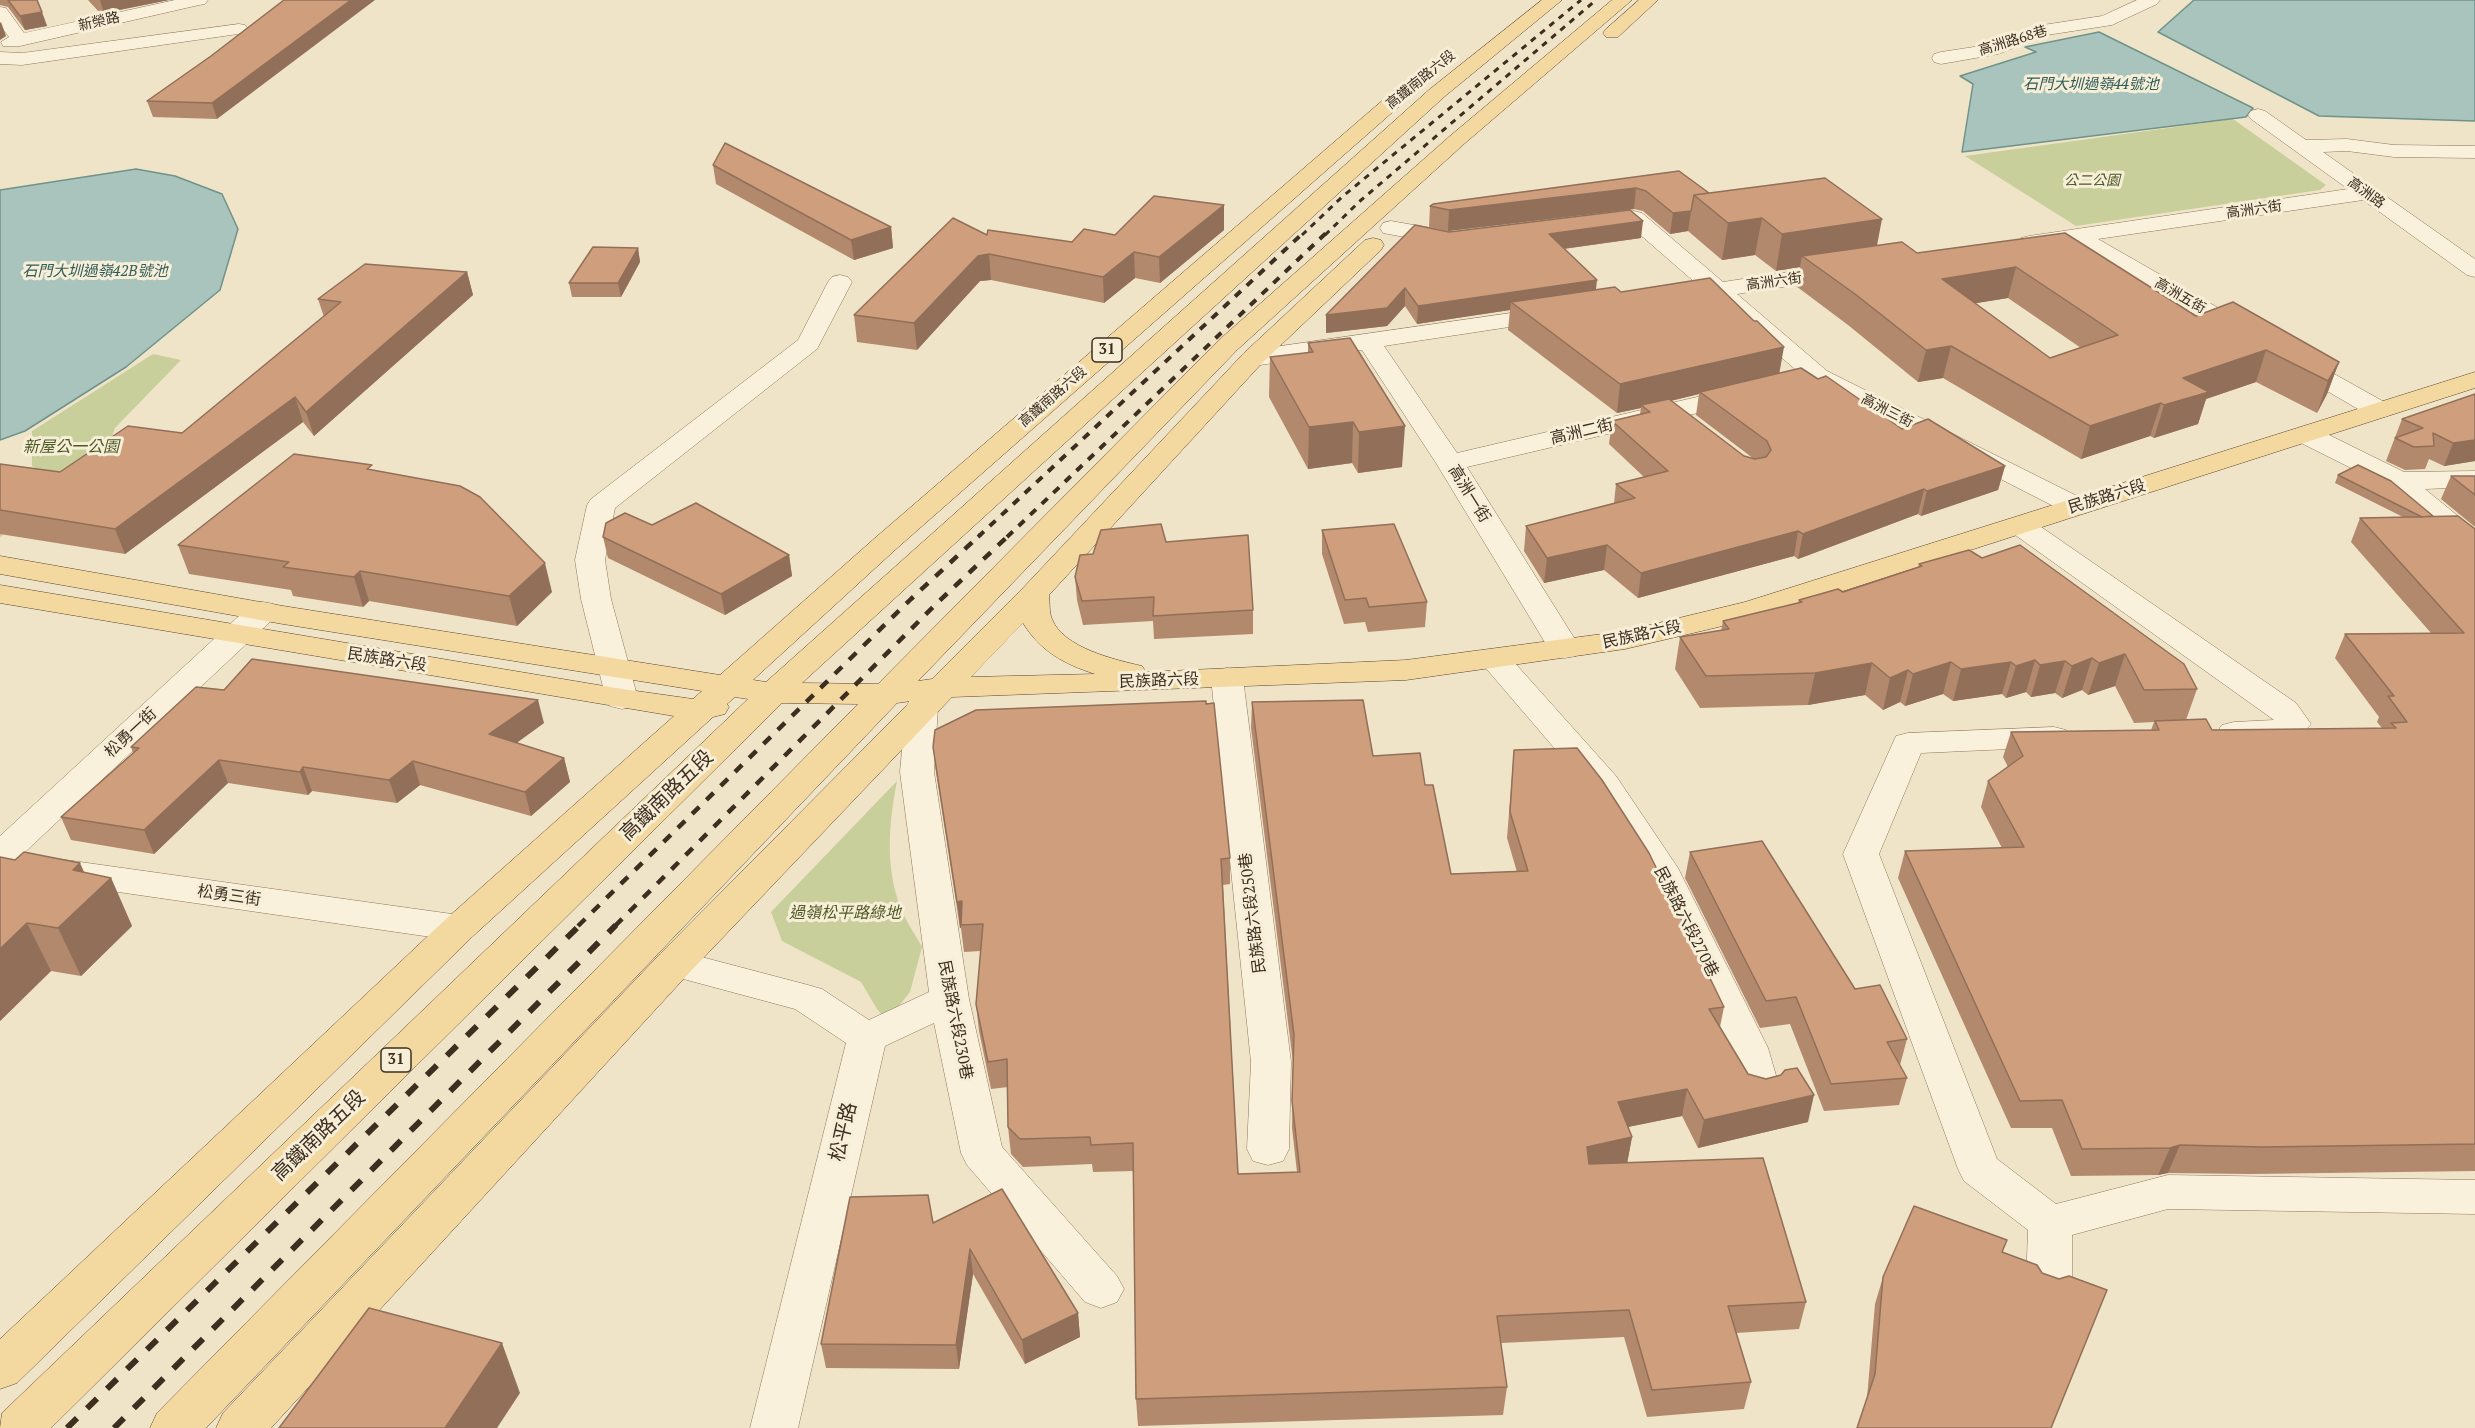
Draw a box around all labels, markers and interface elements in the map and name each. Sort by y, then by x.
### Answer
street label: 新榮路 [77,9,121,35]
street label: 高洲路68巷 [1977,23,2049,59]
street label: 高鐵南路六段 [1383,47,1459,113]
water label: 石門大圳過嶺44號池 [2023,76,2159,94]
park label: 公二公園 [2064,173,2120,189]
street label: 高洲路 [2344,174,2388,212]
street label: 高洲六街 [2225,198,2283,222]
water label: 石門大圳過嶺42B號池 [23,263,167,281]
street label: 高洲六街 [1745,270,1803,294]
street label: 高洲五街 [2152,275,2208,317]
road number: 31 [1092,338,1122,362]
street label: 高鐵南路六段 [1016,363,1090,431]
street label: 高洲三街 [1858,391,1916,431]
street label: 高洲二街 [1549,415,1615,449]
park label: 新屋公一公園 [23,437,119,457]
street label: 高洲一街 [1444,462,1494,526]
street label: 民族路六段 [2066,476,2148,518]
street label: 民族路六段 [1601,617,1683,653]
street label: 民族路六段 [346,644,428,676]
street label: 民族路六段 [1119,670,1199,692]
street label: 松勇一街 [101,704,161,762]
street label: 高鐵南路五段 [616,746,718,846]
street label: 民族路六段250巷 [1236,851,1270,975]
street label: 民族路六段270巷 [1650,863,1722,981]
street label: 松勇三街 [196,882,262,910]
park label: 過嶺松平路綠地 [789,903,901,923]
street label: 民族路六段230巷 [934,958,976,1082]
road number: 31 [381,1048,411,1072]
street label: 高鐵南路五段 [268,1086,370,1186]
street label: 松平路 [826,1100,862,1164]

